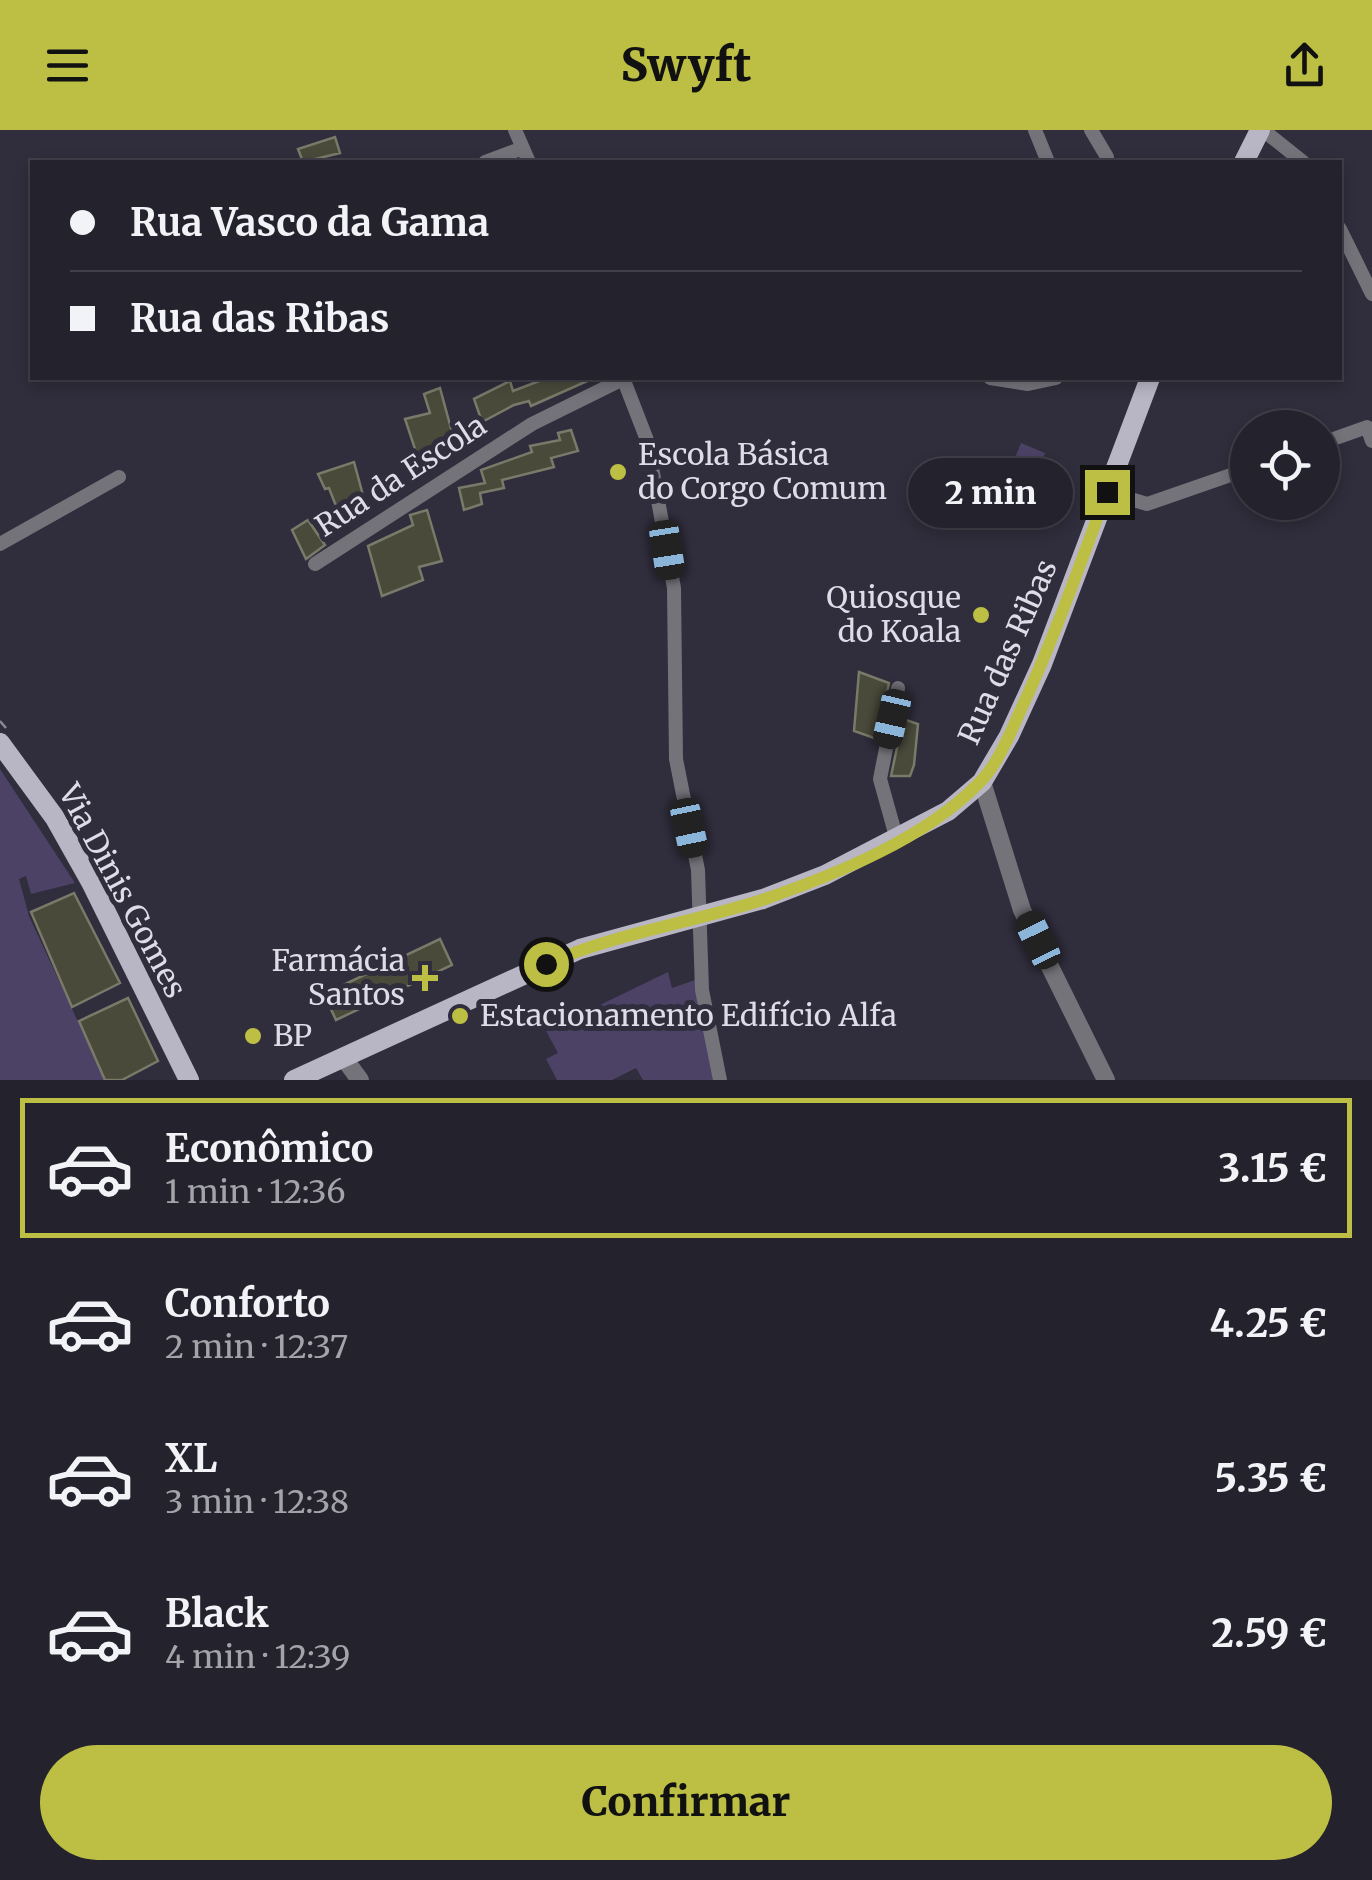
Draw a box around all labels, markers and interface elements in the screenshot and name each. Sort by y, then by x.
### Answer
text: Swyft [620,37,752,93]
icon: menu [40,38,95,93]
icon: share [1277,38,1332,93]
text: Rua Vasco da Gama [130,199,489,246]
text: Rua das Ribas [130,295,390,342]
street label: Rua da Escola [308,406,493,544]
map controls [1230,410,1340,520]
button: locate [1230,410,1340,520]
place label: Escola Básica do Corgo Comum [638,435,887,507]
callout: 2 min [907,457,1072,527]
marker: Escola Básica do Corgo Comum [607,461,629,483]
route end [1085,470,1130,515]
text: 2 min [945,473,1036,513]
car [647,518,687,582]
street label: Rua das Ribas [949,553,1065,750]
place label: Quiosque do Koala [826,578,961,650]
marker: Quiosque do Koala [970,604,992,626]
car [871,686,913,752]
street label: Via Dinis Gomes [50,776,195,1004]
car [668,796,710,860]
car [1011,906,1065,974]
place label: Farmácia Santos [272,941,405,1013]
route start [524,942,569,987]
marker: Farmácia Santos [414,967,436,989]
place label: Estacionamento Edifício Alfa [480,996,897,1034]
marker: Estacionamento Edifício Alfa [449,1005,471,1027]
place label: BP [273,1016,312,1054]
marker: BP [242,1025,264,1047]
icon: car [45,1123,135,1213]
text: Econômico [165,1125,373,1172]
text: 3.15 € [1219,1145,1327,1192]
text: 1 min · 12:36 [165,1172,346,1212]
icon: car [45,1278,135,1368]
text: Conforto [165,1280,330,1327]
text: 4.25 € [1209,1300,1327,1347]
text: 2 min · 12:37 [165,1327,348,1367]
icon: car [45,1433,135,1523]
text: XL [165,1435,217,1482]
text: 5.35 € [1215,1455,1327,1502]
text: 3 min · 12:38 [165,1482,349,1522]
icon: car [45,1588,135,1678]
text: Black [165,1590,269,1637]
text: 2.59 € [1211,1610,1327,1657]
text: 4 min · 12:39 [165,1637,350,1677]
button: Confirmar [40,1745,1332,1860]

